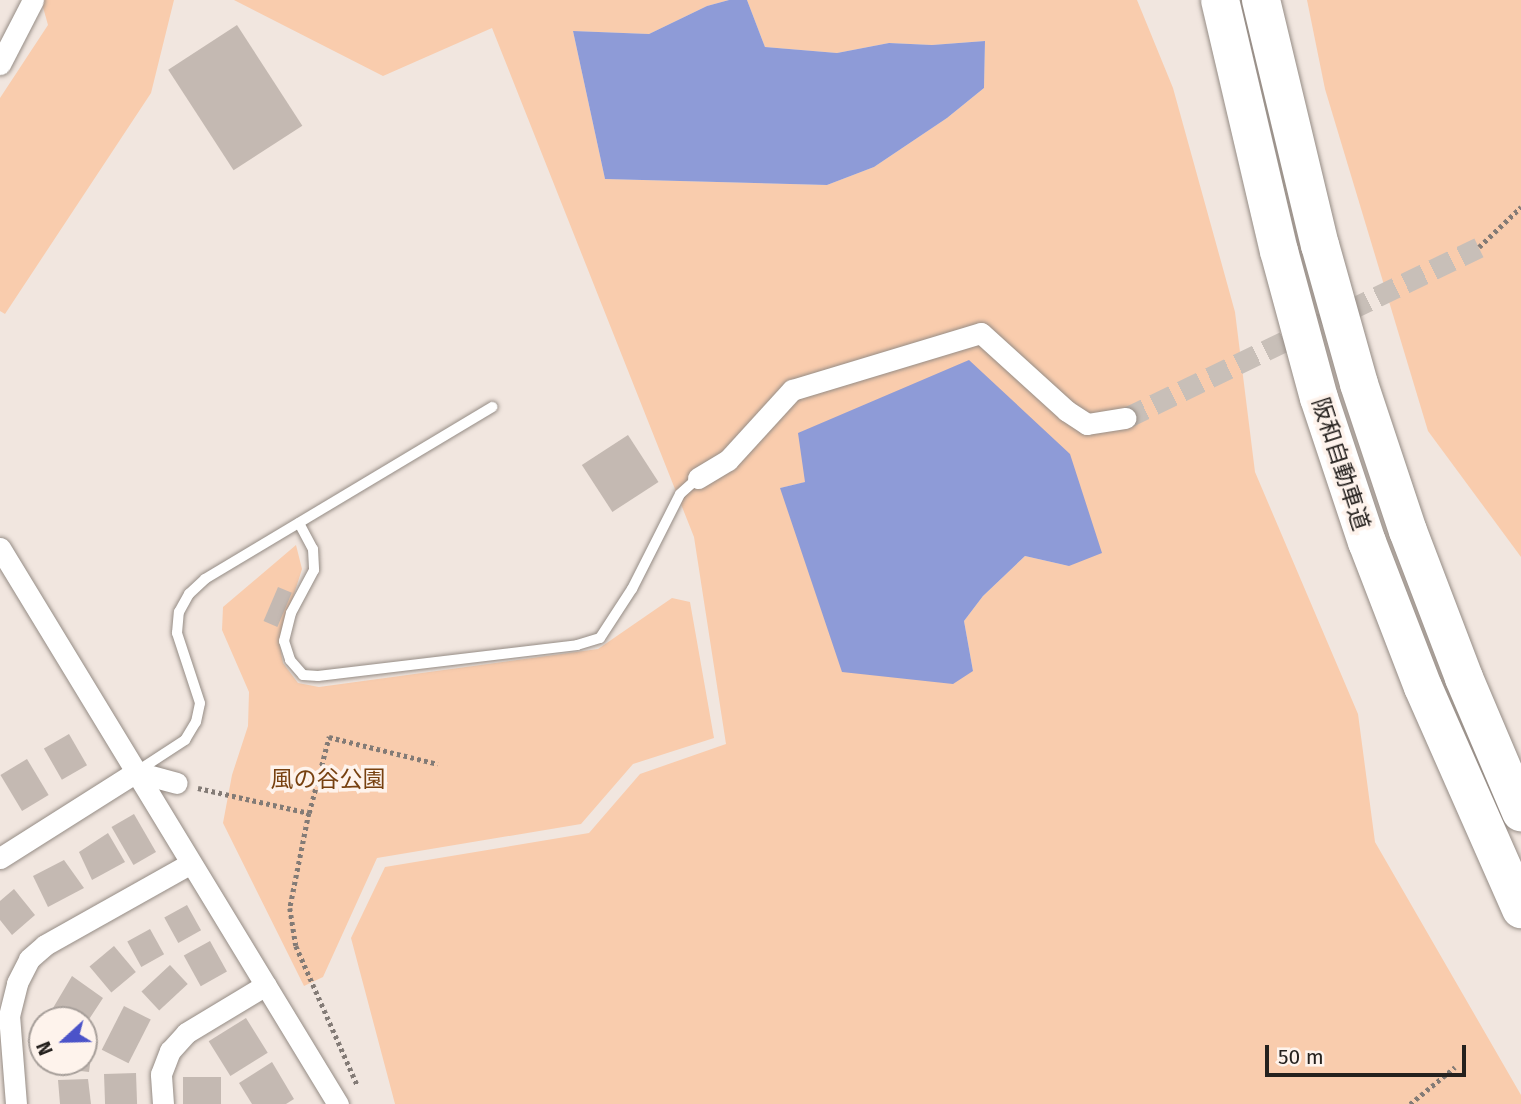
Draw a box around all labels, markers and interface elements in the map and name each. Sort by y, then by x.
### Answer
street label: 阪和自動車道 [1307,394,1375,534]
park label: 風の谷公園 [271,765,385,793]
north arrow [28,1006,98,1076]
scale bar [1269,1030,1470,1074]
text: N [32,1038,58,1058]
text: 50 m [1278,1044,1324,1070]

